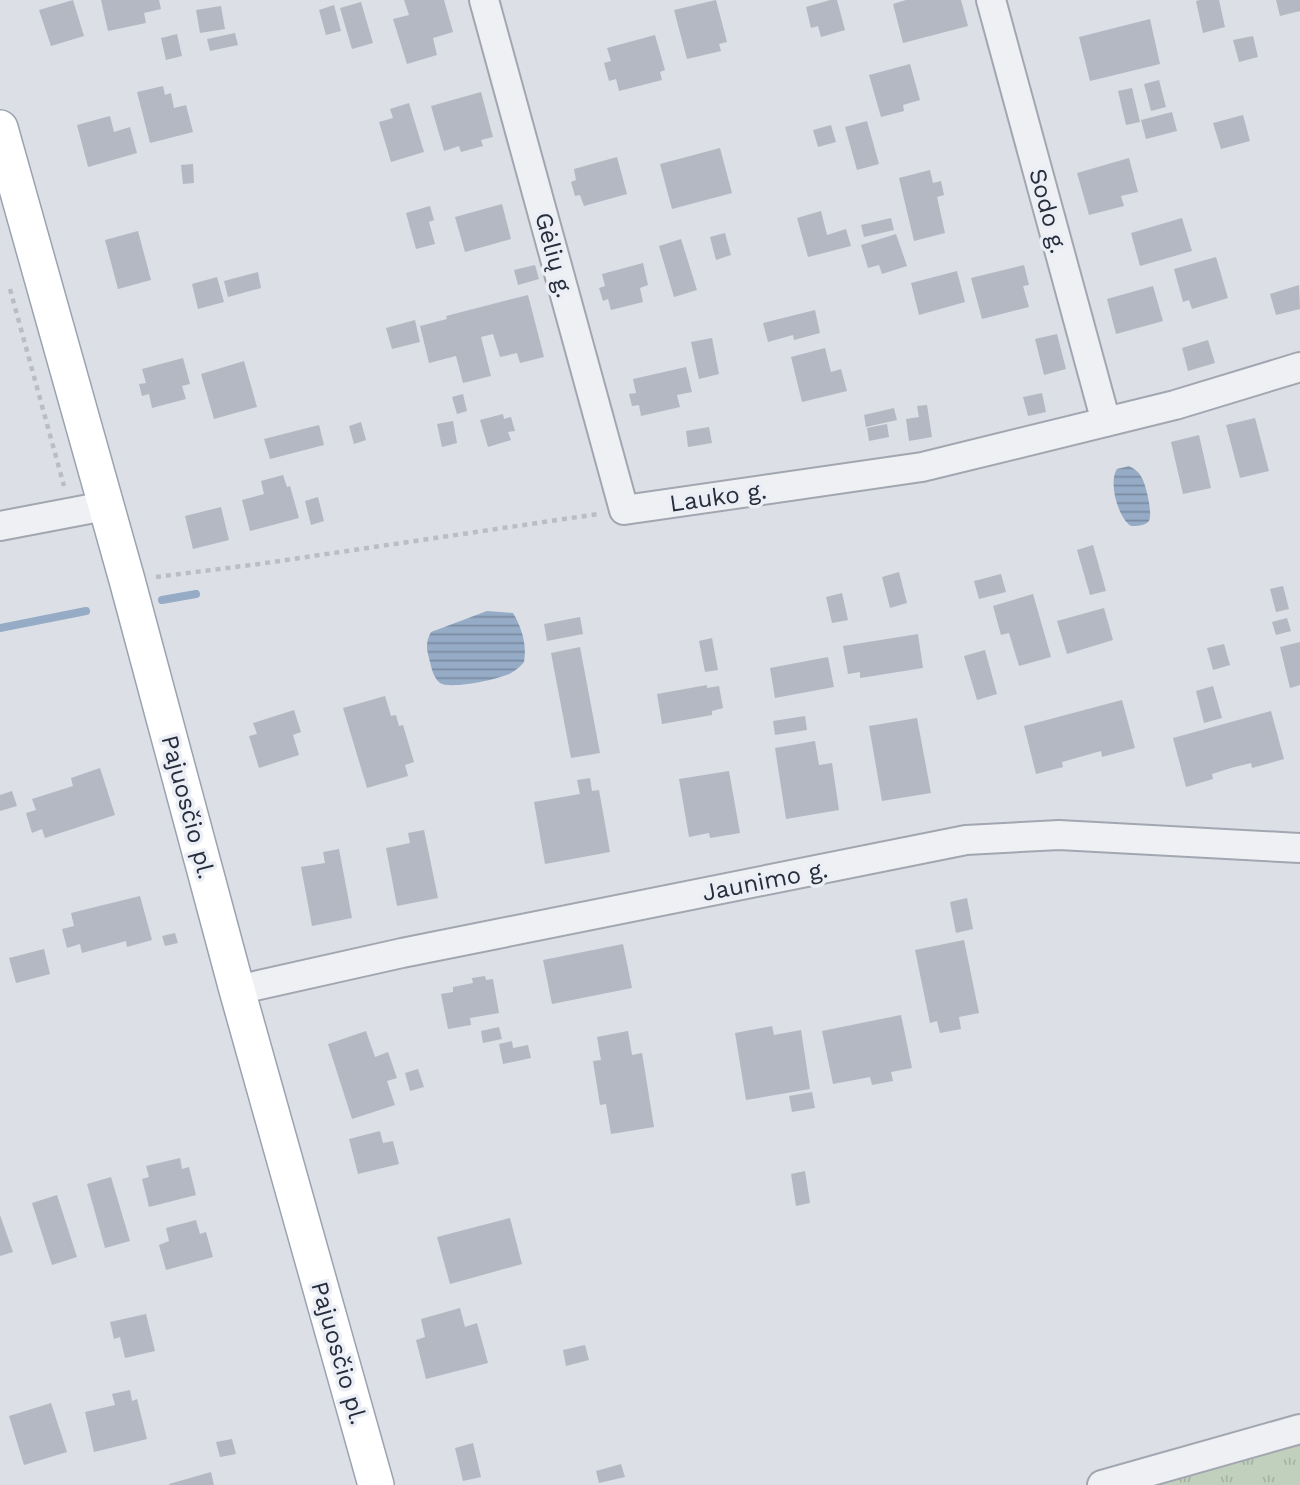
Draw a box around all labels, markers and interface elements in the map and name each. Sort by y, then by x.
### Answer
street label: Sodo g. [1023,166,1073,256]
street label: Gėlių g. [529,209,579,301]
street label: Lauko g. [668,476,768,518]
street label: Pajuosčio pl. [155,732,221,882]
street label: Jaunimo g. [700,855,830,907]
street label: Pajuosčio pl. [305,1278,373,1428]

